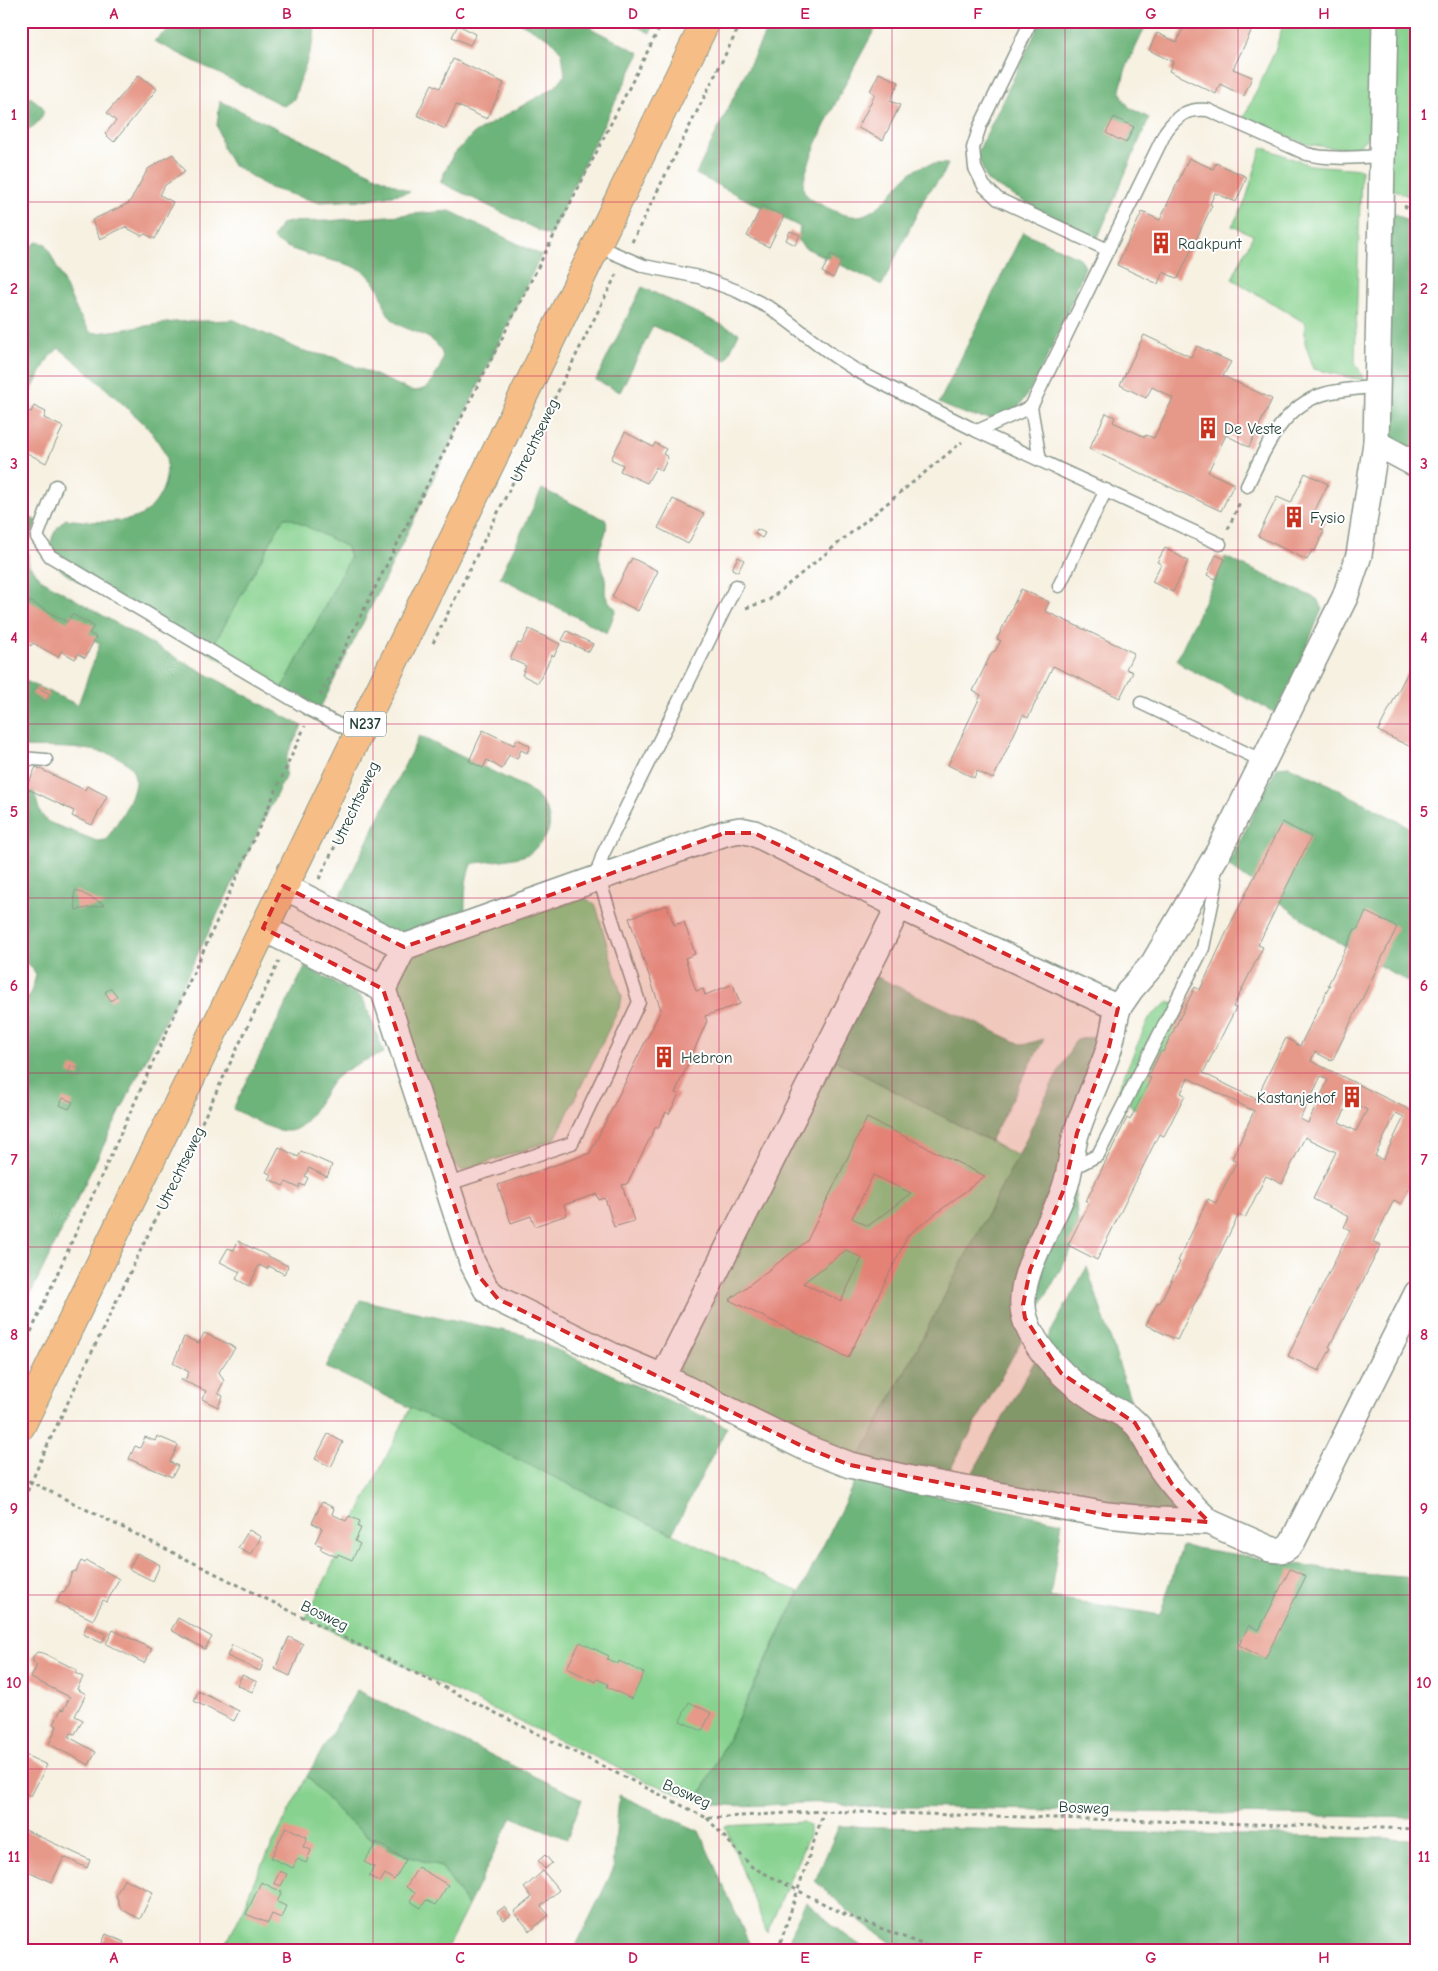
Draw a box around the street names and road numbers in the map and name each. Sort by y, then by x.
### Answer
street label: Utrechtseweg [507,396,563,485]
road number: N237 [344,712,386,736]
street label: Utrechtseweg [329,758,383,848]
street label: Utrechtseweg [153,1124,209,1213]
street label: Bosweg [298,1597,351,1635]
street label: Bosweg [660,1775,713,1812]
street label: Bosweg [1058,1798,1110,1818]

